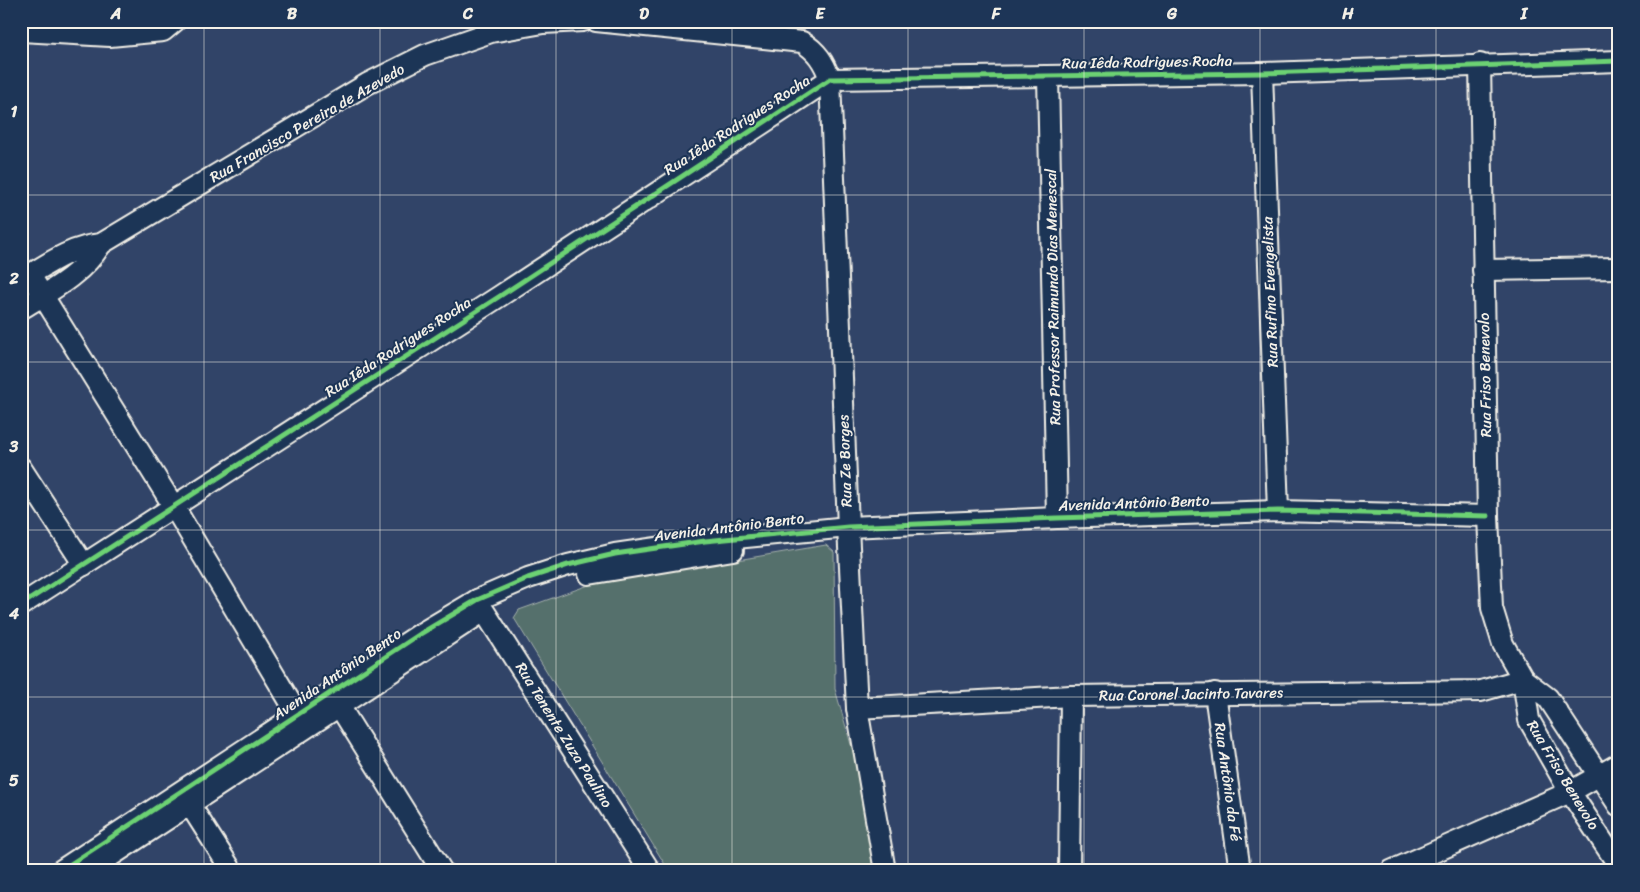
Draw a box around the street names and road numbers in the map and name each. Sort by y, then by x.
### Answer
street label: Rua Iêda Rodrigues Rocha [1062,48,1233,76]
street label: Rua Francisco Pereira de Azevedo [204,56,410,190]
street label: Rua Iêda Rodrigues Rocha [659,67,816,182]
street label: Rua Professor Raimundo Dias Menescal [1038,168,1068,425]
street label: Rua Rufino Evengelista [1254,216,1286,368]
street label: Rua Iêda Rodrigues Rocha [320,289,477,404]
street label: Rua Friso Benevolo [1471,312,1499,438]
street label: Rua Ze Borges [830,414,860,508]
street label: Avenida Antônio Bento [1057,487,1210,519]
street label: Avenida Antônio Bento [652,505,806,549]
street label: Avenida Antônio Bento [266,621,407,728]
street label: Rua Tenente Zuza Paulino [508,657,620,813]
street label: Rua Coronel Jacinto Tavares [1099,679,1284,709]
street label: Rua Friso Benevolo [1520,715,1606,835]
street label: Rua Antônio da Fé [1207,721,1249,843]

